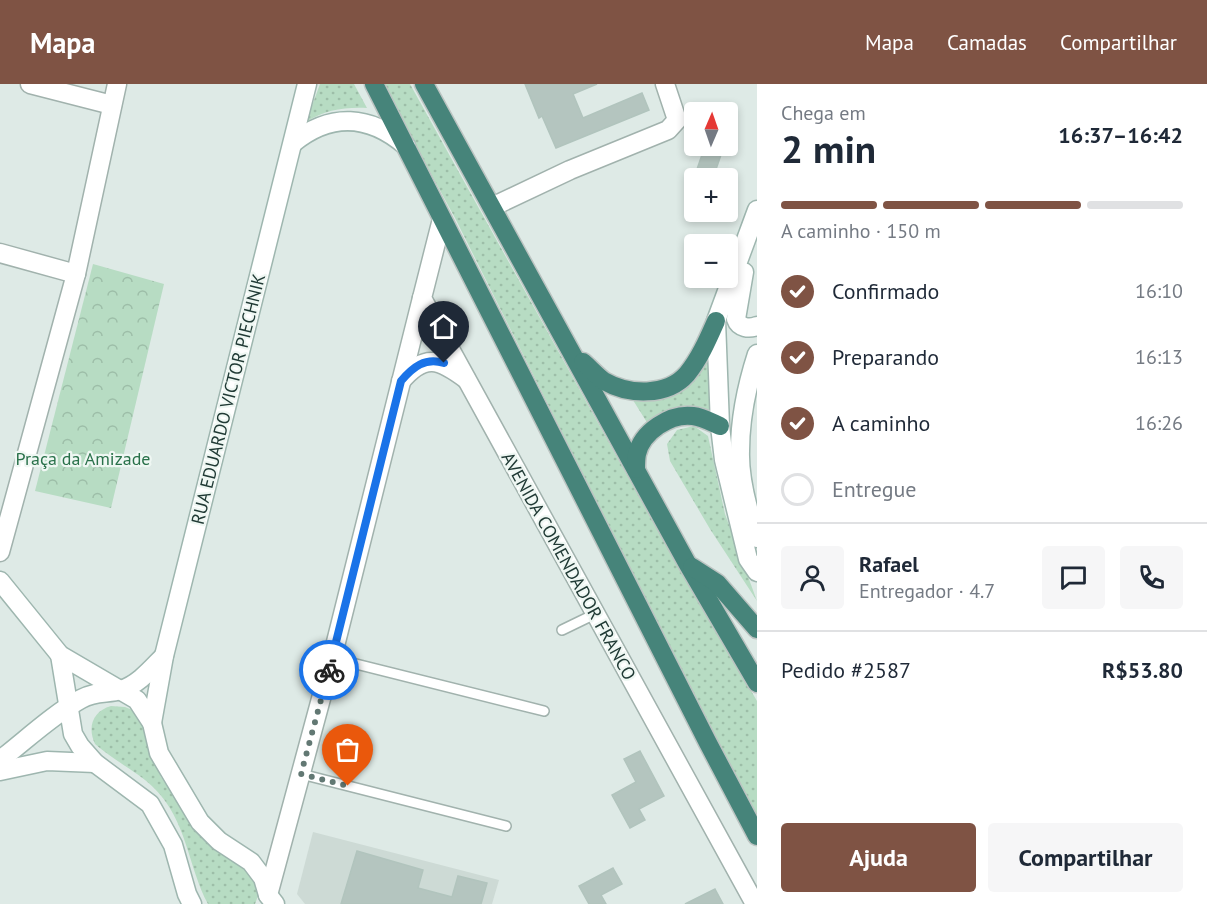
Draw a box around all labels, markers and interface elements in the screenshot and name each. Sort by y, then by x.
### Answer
text: Mapa [30,24,95,61]
text: Mapa [865,29,914,56]
text: Camadas [947,29,1027,56]
text: Compartilhar [1060,29,1177,56]
text: Chega em [781,100,866,126]
north arrow [684,102,738,156]
map controls [684,102,738,288]
text: 16:37–16:42 [1058,121,1183,149]
text: 2 min [781,123,876,174]
button: + [684,168,738,222]
text: A caminho · 150 m [781,218,941,244]
button: − [684,234,738,288]
street label: RUA EDUARDO VICTOR PIECHNIK [186,271,270,527]
icon: check [781,275,814,308]
text: Confirmado [832,277,939,305]
text: 16:10 [1135,278,1183,304]
pin [418,301,469,363]
icon: home [427,310,460,343]
icon: check [781,341,814,374]
text: Preparando [832,343,939,371]
text: 16:13 [1135,344,1183,370]
icon: check [781,407,814,440]
text: A caminho [832,409,930,437]
text: 16:26 [1135,410,1183,436]
park label: Praça da Amizade [16,447,150,470]
street label: AVENIDA COMENDADOR FRANCO [497,448,641,684]
text: Entregue [832,475,917,503]
button: person [781,546,844,609]
button: chat [1042,546,1105,609]
button: phone [1120,546,1183,609]
text: Rafael [859,550,919,578]
text: Entregador · 4.7 [859,578,995,604]
courier [299,640,359,700]
icon: bike [313,654,346,687]
text: Pedido #2587 [781,656,911,684]
text: R$53.80 [1102,656,1183,684]
pin [322,724,373,786]
icon: bag [331,733,364,766]
button: Ajuda [781,823,976,892]
button: Compartilhar [988,823,1183,892]

